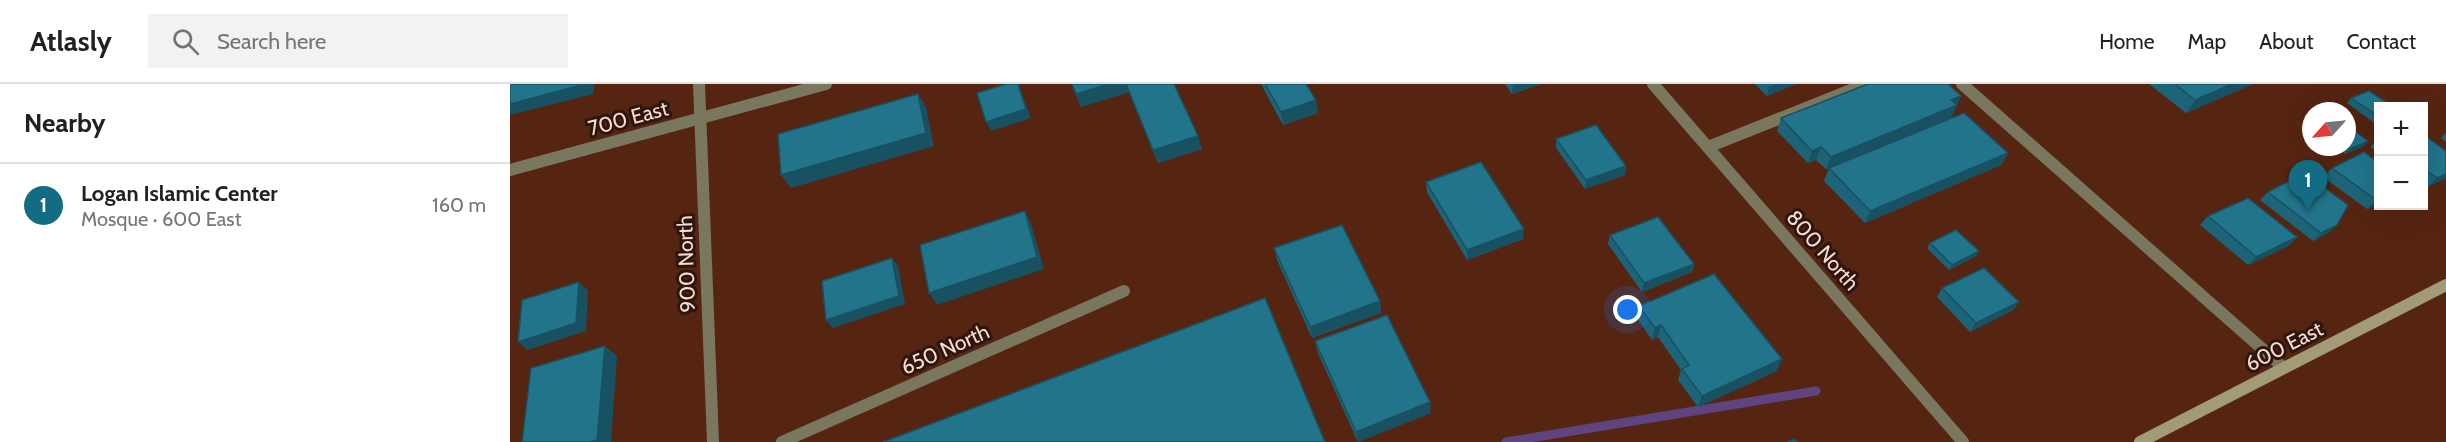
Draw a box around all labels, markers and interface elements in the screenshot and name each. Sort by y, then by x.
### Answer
search box [148,14,568,68]
text: Atlasly [30,24,112,58]
icon: search [169,25,202,58]
text: Search here [217,28,326,55]
text: Home [2099,29,2155,54]
text: Map [2188,29,2226,54]
text: About [2259,29,2313,54]
text: Contact [2346,29,2416,54]
street label: 700 East [585,95,671,141]
north arrow [2302,102,2356,156]
map controls [2374,102,2428,210]
button: + [2374,102,2428,156]
text: Nearby [24,107,105,139]
button: − [2374,156,2428,210]
pin: 1 [2288,160,2328,210]
text: Logan Islamic Center [81,180,278,207]
text: 1 [40,193,47,217]
text: 160 m [432,193,486,217]
street label: 800 North [1781,205,1865,295]
text: Mosque · 600 East [81,207,241,231]
street label: 900 North [672,215,700,313]
your location [1613,295,1642,324]
street label: 600 East [2241,316,2327,376]
street label: 650 North [897,319,993,379]

